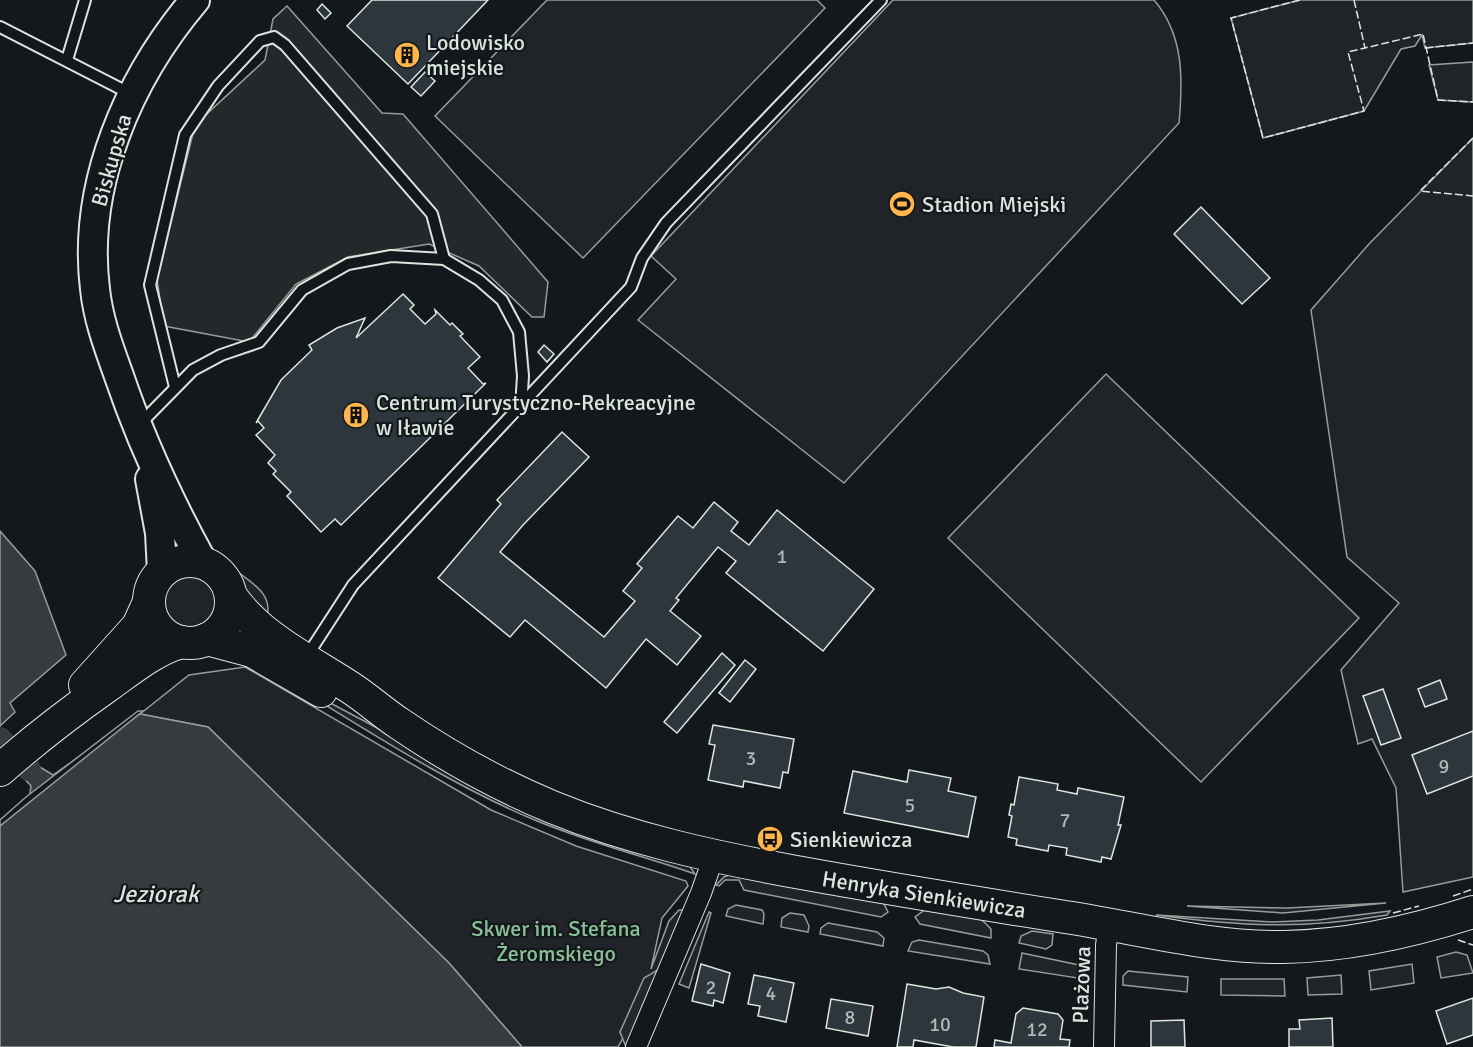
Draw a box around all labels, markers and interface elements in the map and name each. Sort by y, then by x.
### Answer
place label: Lodowisko miejskie [426,29,525,81]
building icon: Lodowisko miejskie [392,40,422,70]
street label: Biskupska [85,111,138,210]
sports icon: Stadion Miejski [887,189,917,219]
place label: Stadion Miejski [922,191,1066,218]
place label: Centrum Turystyczno-Rekreacyjne w Iławie [376,389,696,441]
building icon: Centrum Turystyczno-Rekreacyjne w Iławie [341,400,371,430]
house number: 1 [777,544,787,569]
house number: 3 [746,746,756,771]
house number: 9 [1439,754,1449,779]
house number: 5 [905,793,915,818]
house number: 7 [1060,808,1070,833]
bus stop icon: Sienkiewicza [755,824,785,854]
place label: Sienkiewicza [790,826,912,853]
street label: Henryka Sienkiewicza [820,865,1028,924]
water label: Jeziorak [113,879,201,909]
park label: Skwer im. Stefana Żeromskiego [471,915,641,967]
street label: Plażowa [1067,946,1096,1024]
house number: 2 [706,975,716,1000]
house number: 4 [766,981,777,1006]
house number: 8 [845,1005,855,1030]
house number: 10 [929,1012,951,1037]
house number: 12 [1026,1017,1048,1042]

